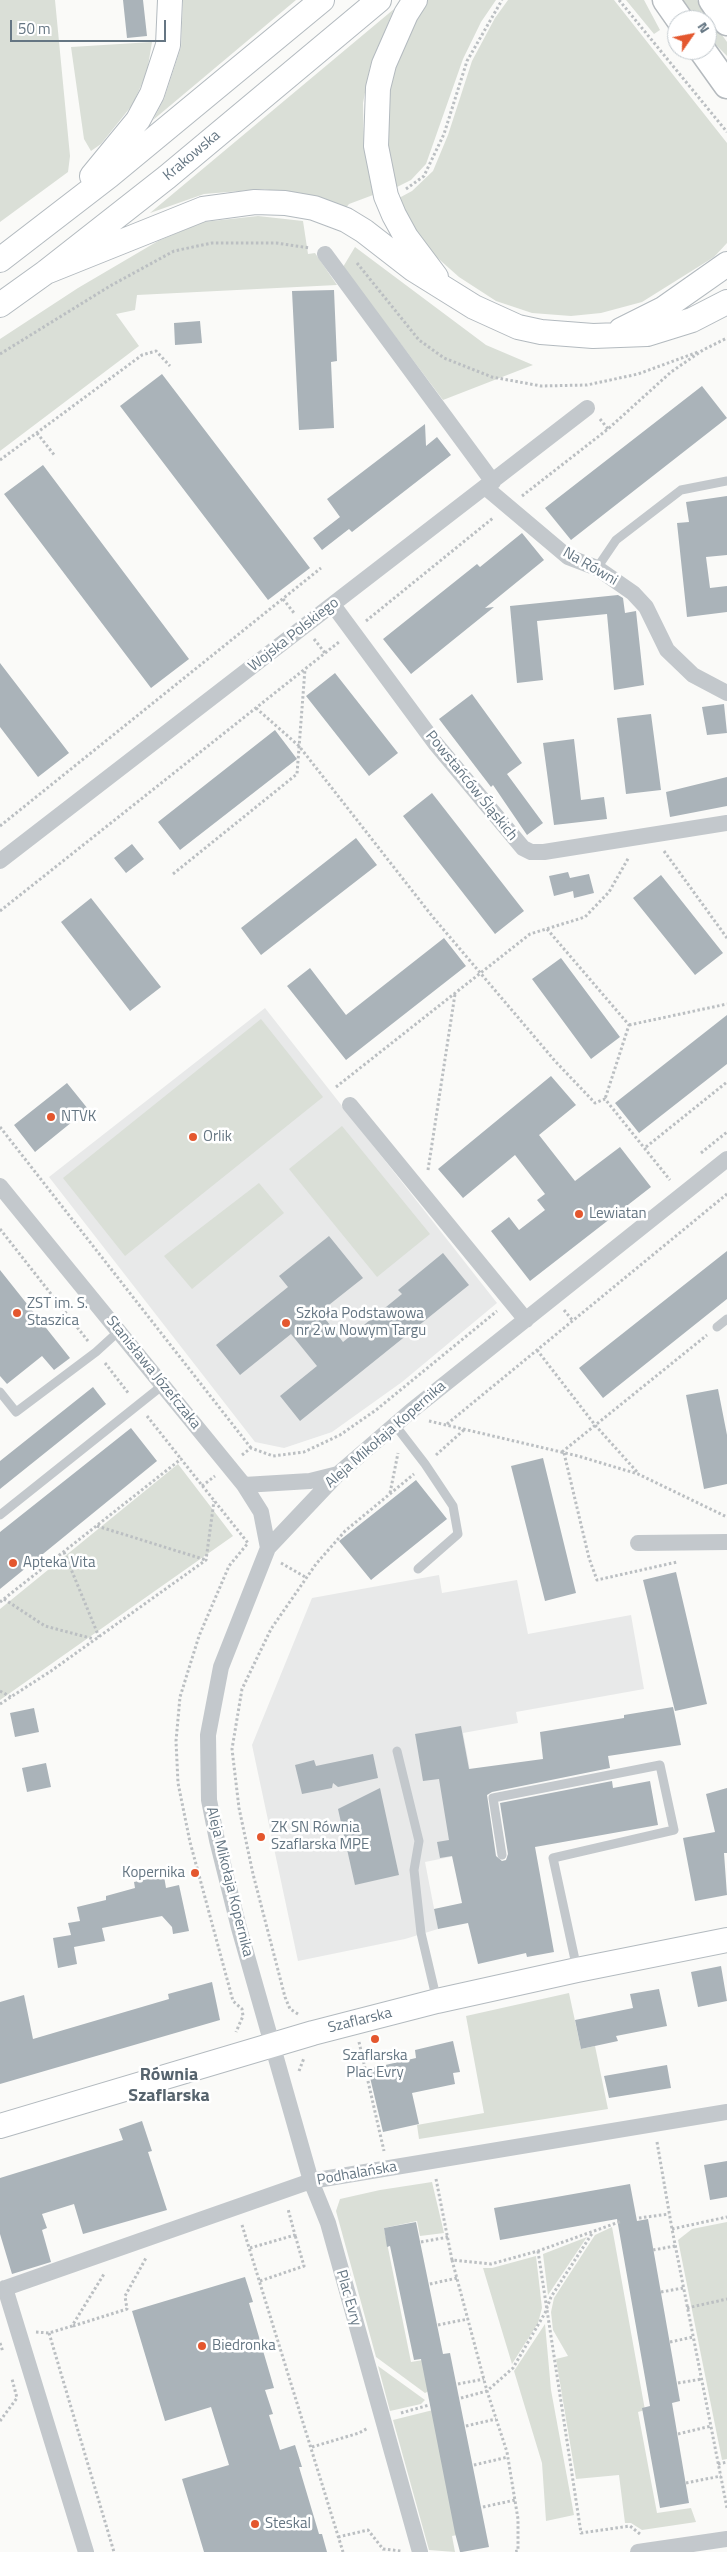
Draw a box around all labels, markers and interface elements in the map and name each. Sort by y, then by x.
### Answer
scale bar [12,10,169,42]
north arrow [667,10,717,60]
text: 50 m [18,17,51,40]
text: N [693,17,716,37]
street label: Krakowska [160,127,224,185]
street label: Na Równi [559,544,621,590]
street label: Wojska Polskiego [245,594,343,676]
street label: Powstańców Śląskich [421,727,521,845]
place label: NTVK [61,1108,96,1126]
marker: NTVK [45,1111,57,1123]
place label: Orlik [203,1128,232,1146]
marker: Orlik [187,1131,199,1143]
place label: Lewiatan [589,1205,647,1223]
marker: Lewiatan [573,1208,585,1220]
place label: ZST im. S. Staszica [27,1295,88,1330]
place label: Szkoła Podstawowa nr 2 w Nowym Targu [296,1305,426,1340]
marker: ZST im. S. Staszica [11,1307,23,1319]
street label: Stanisława Józefczaka [102,1313,204,1433]
marker: Szkoła Podstawowa nr 2 w Nowym Targu [280,1317,292,1329]
street label: Aleja Mikołaja Kopernika [322,1378,450,1492]
place label: Apteka Vita [23,1554,95,1572]
marker: Apteka Vita [7,1557,19,1569]
street label: Aleja Mikołaja Kopernika [202,1805,256,1959]
place label: ZK SN Równia Szaflarska MPE [271,1819,369,1854]
marker: ZK SN Równia Szaflarska MPE [255,1831,267,1843]
place label: Kopernika [122,1864,185,1882]
marker: Kopernika [189,1867,201,1879]
street label: Szaflarska [326,2004,394,2038]
marker: Szaflarska Plac Evry [369,2033,381,2045]
place label: Szaflarska Plac Evry [342,2047,408,2082]
district label: Równia Szaflarska [128,2065,210,2108]
street label: Podhalańska [316,2158,398,2190]
street label: Plac Evry [331,2268,365,2328]
place label: Biedronka [212,2337,276,2355]
marker: Biedronka [196,2340,208,2352]
place label: Steskal [265,2515,311,2533]
marker: Steskal [249,2518,261,2530]

